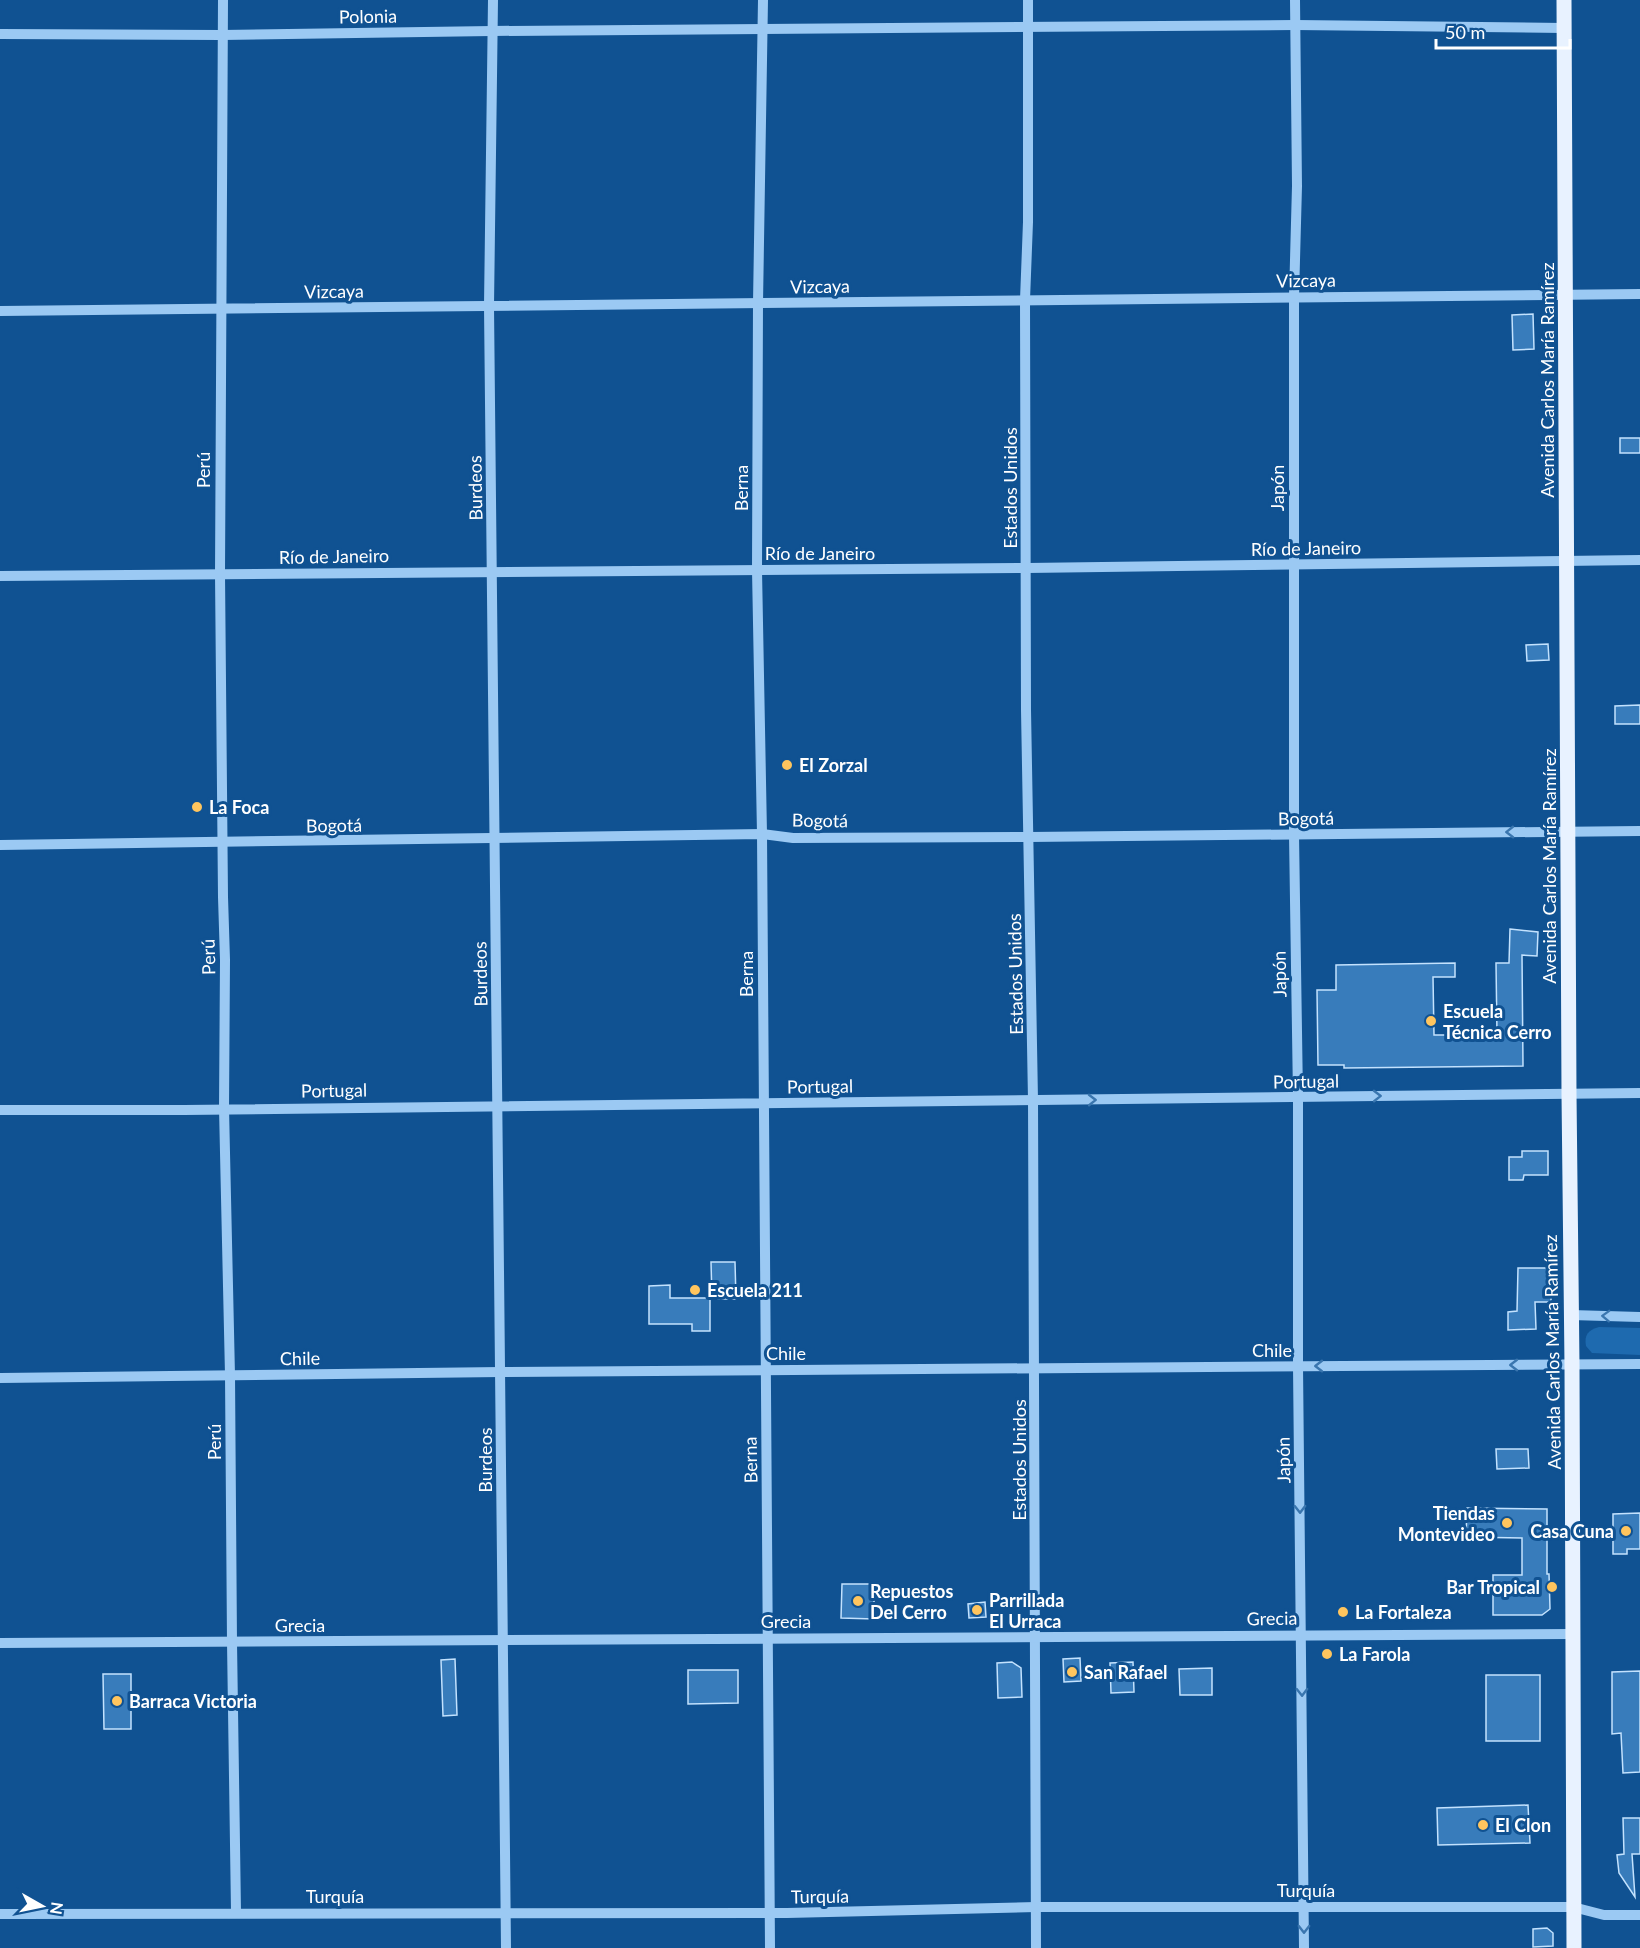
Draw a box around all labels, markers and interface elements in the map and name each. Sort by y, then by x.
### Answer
street label: Polonia [339,4,397,28]
scale bar [1436,12,1570,50]
text: 50 m [1445,21,1485,43]
street label: Avenida Carlos María Ramírez [1536,262,1558,498]
street label: Vizcaya [1276,268,1336,292]
street label: Vizcaya [790,274,850,298]
street label: Vizcaya [304,279,364,303]
street label: Estados Unidos [999,427,1021,549]
street label: Perú [192,452,214,488]
street label: Burdeos [463,455,487,521]
street label: Berna [730,465,752,511]
street label: Japón [1266,465,1288,511]
street label: Río de Janeiro [1251,536,1361,560]
street label: Río de Janeiro [765,542,875,564]
street label: Río de Janeiro [279,544,389,568]
street label: Avenida Carlos María Ramírez [1538,748,1560,984]
place label: El Zorzal [799,754,868,776]
marker: El Zorzal [780,758,794,772]
place label: La Foca [209,796,269,818]
marker: La Foca [190,800,204,814]
street label: Bogotá [1278,807,1334,829]
street label: Bogotá [792,809,848,831]
street label: Bogotá [306,814,362,836]
one-way arrow [1505,826,1514,839]
street label: Estados Unidos [1003,913,1027,1035]
street label: Perú [197,939,219,975]
street label: Burdeos [468,941,492,1007]
street label: Berna [735,951,757,997]
street label: Japón [1268,951,1290,997]
place label: Escuela Técnica Cerro [1443,1000,1552,1043]
marker: Escuela Técnica Cerro [1424,1014,1438,1028]
street label: Portugal [1273,1069,1339,1093]
street label: Portugal [787,1074,853,1098]
street label: Portugal [301,1078,367,1102]
one-way arrow [1373,1090,1382,1103]
one-way arrow [1087,1093,1096,1106]
street label: Avenida Carlos María Ramírez [1539,1234,1565,1470]
place label: Escuela 211 [707,1279,803,1301]
marker: Escuela 211 [688,1283,702,1297]
one-way arrow [1601,1310,1610,1323]
street label: Chile [1252,1339,1292,1361]
street label: Chile [766,1342,806,1364]
street label: Chile [280,1347,320,1369]
one-way arrow [1509,1359,1518,1371]
one-way arrow [1314,1360,1323,1372]
street label: Estados Unidos [1008,1399,1030,1521]
street label: Perú [203,1424,225,1460]
street label: Burdeos [474,1427,496,1493]
street label: Berna [739,1437,761,1483]
street label: Japón [1272,1437,1294,1483]
place label: Tiendas Montevideo [1398,1502,1495,1545]
one-way arrow [1294,1504,1306,1513]
marker: Tiendas Montevideo [1500,1516,1514,1530]
place label: Casa Cuna [1530,1520,1614,1542]
marker: Casa Cuna [1619,1524,1633,1538]
place label: Bar Tropical [1446,1576,1540,1598]
place label: Repuestos Del Cerro [870,1580,953,1623]
marker: Bar Tropical [1545,1580,1559,1594]
place label: Parrillada El Urraca [989,1589,1064,1632]
marker: Repuestos Del Cerro [851,1594,865,1608]
place label: La Fortaleza [1355,1601,1452,1623]
marker: Parrillada El Urraca [970,1603,984,1617]
marker: La Fortaleza [1336,1605,1350,1619]
street label: Grecia [1247,1607,1297,1629]
street label: Grecia [761,1610,811,1632]
street label: Grecia [275,1614,325,1636]
place label: La Farola [1339,1643,1410,1665]
marker: La Farola [1320,1647,1334,1661]
place label: San Rafael [1084,1661,1167,1683]
marker: San Rafael [1065,1665,1079,1679]
one-way arrow [1296,1688,1308,1697]
place label: Barraca Victoria [129,1690,257,1712]
marker: Barraca Victoria [110,1694,124,1708]
place label: El Clon [1495,1814,1551,1836]
marker: El Clon [1476,1818,1490,1832]
north arrow [12,1876,72,1936]
street label: Turquía [1277,1879,1335,1901]
street label: Turquía [791,1884,849,1908]
street label: Turquía [306,1885,364,1907]
text: N [47,1901,68,1916]
one-way arrow [1298,1925,1310,1934]

